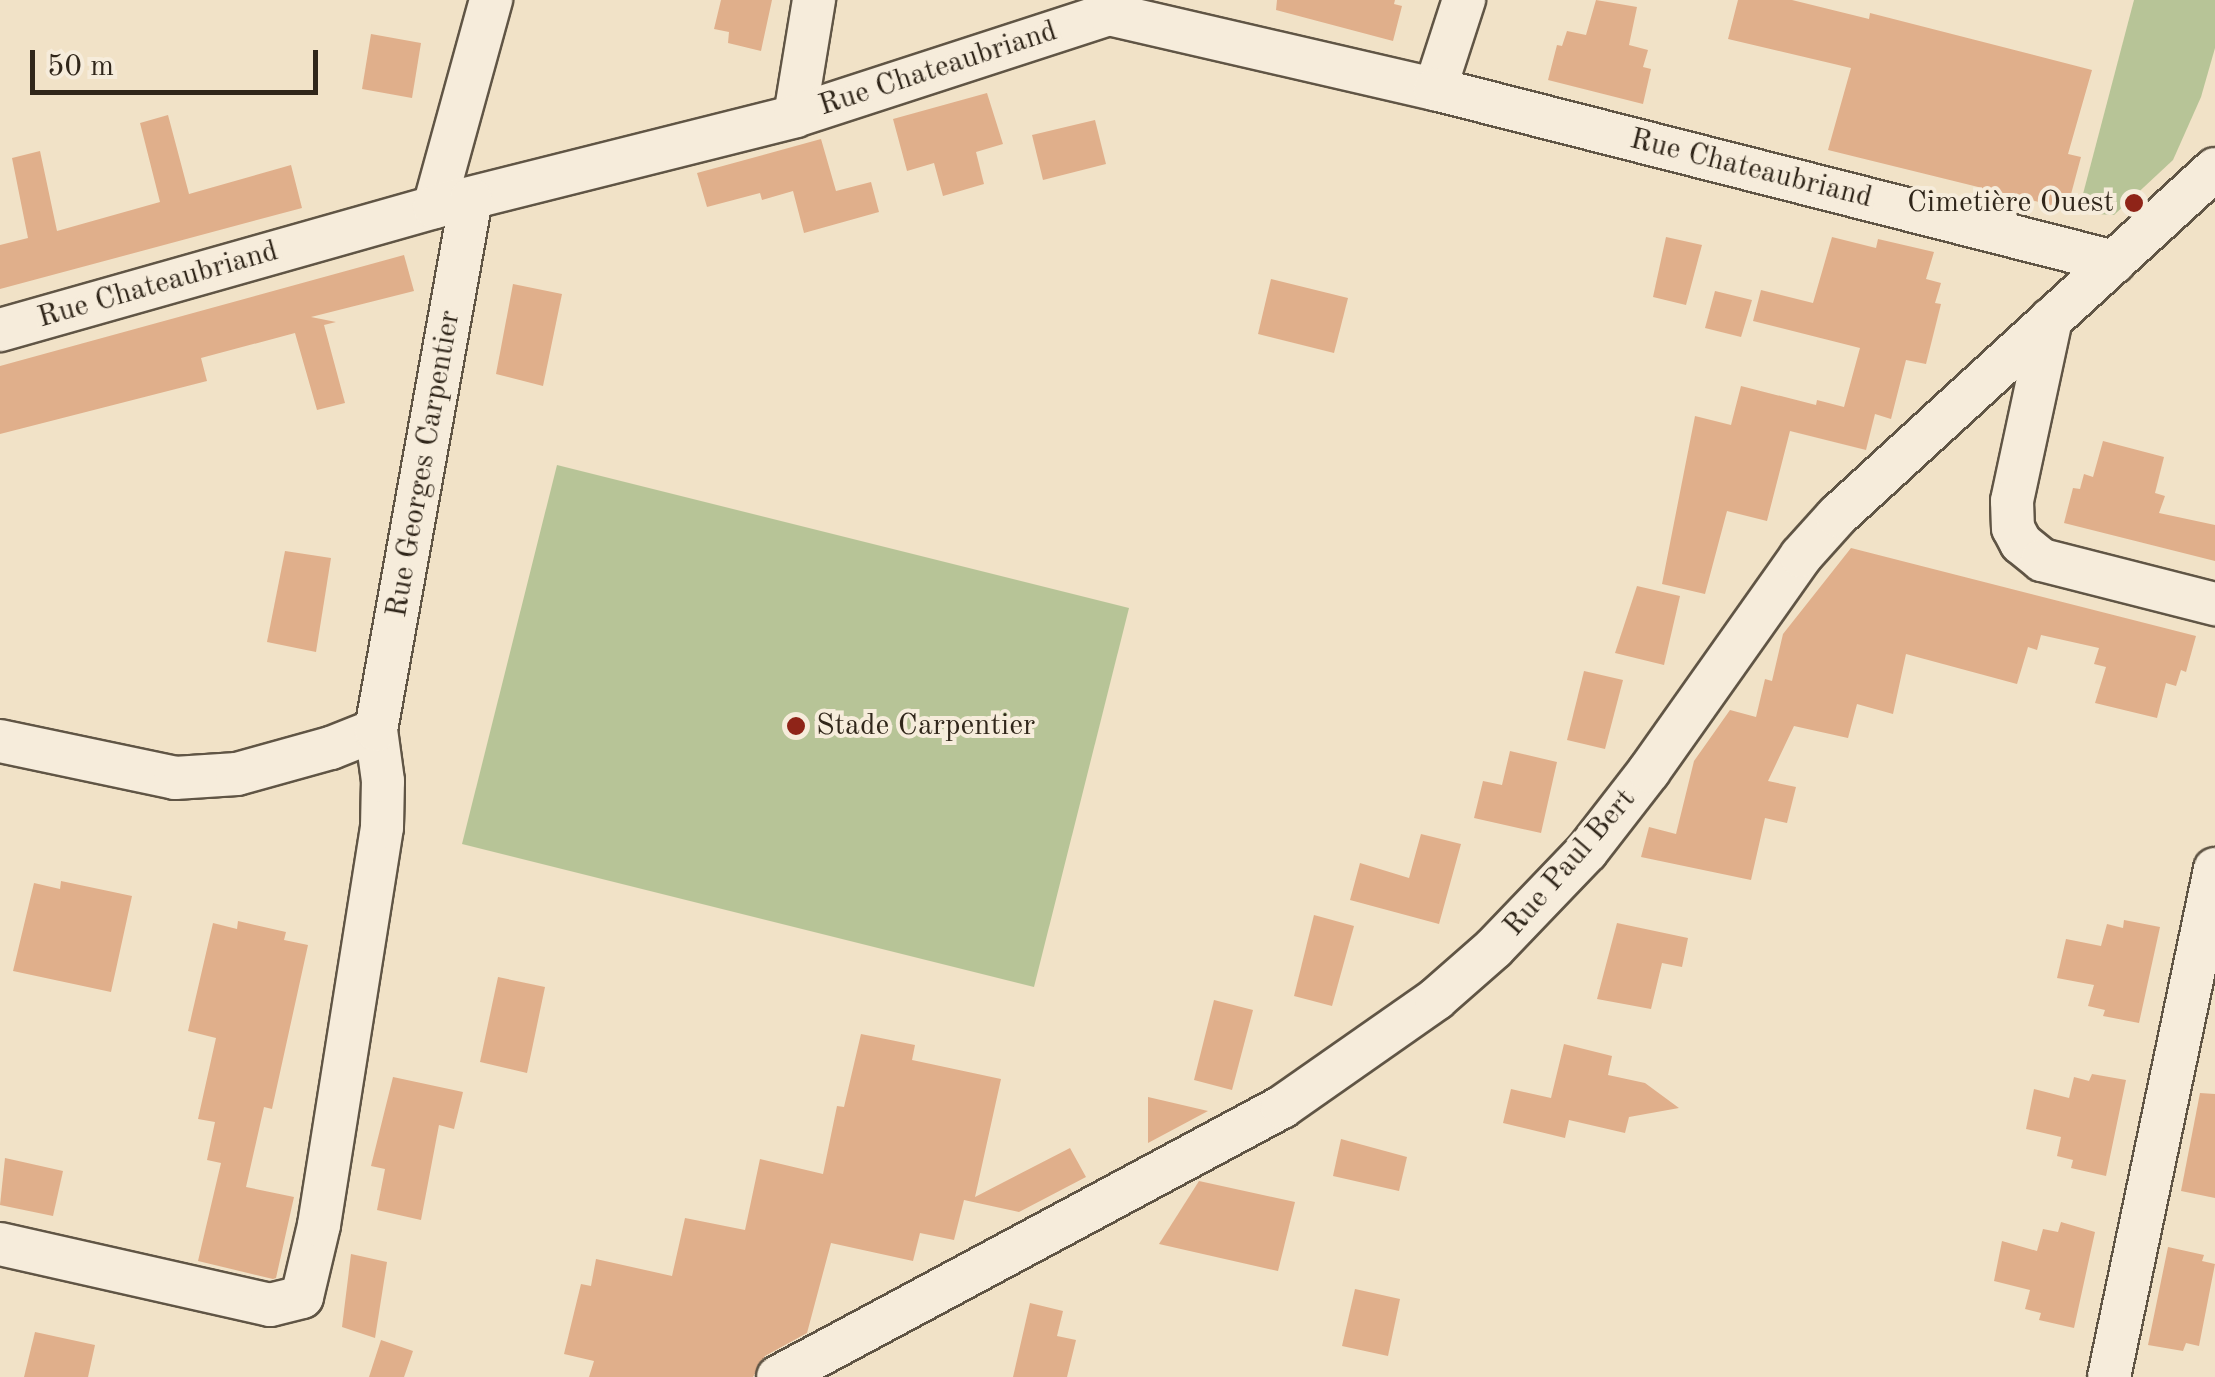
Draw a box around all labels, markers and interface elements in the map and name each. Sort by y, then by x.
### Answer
street label: Rue Chateaubriand [814,13,1062,125]
scale bar [35,30,322,92]
text: 50 m [47,52,114,82]
street label: Rue Chateaubriand [1626,121,1876,217]
place label: Cimetière Ouest [1907,185,2114,221]
marker: Cimetière Ouest [2123,192,2145,214]
street label: Rue Chateaubriand [34,233,282,337]
street label: Rue Georges Carpentier [379,308,469,620]
place label: Stade Carpentier [816,708,1035,744]
marker: Stade Carpentier [785,715,807,737]
street label: Rue Paul Bert [1496,782,1644,944]

